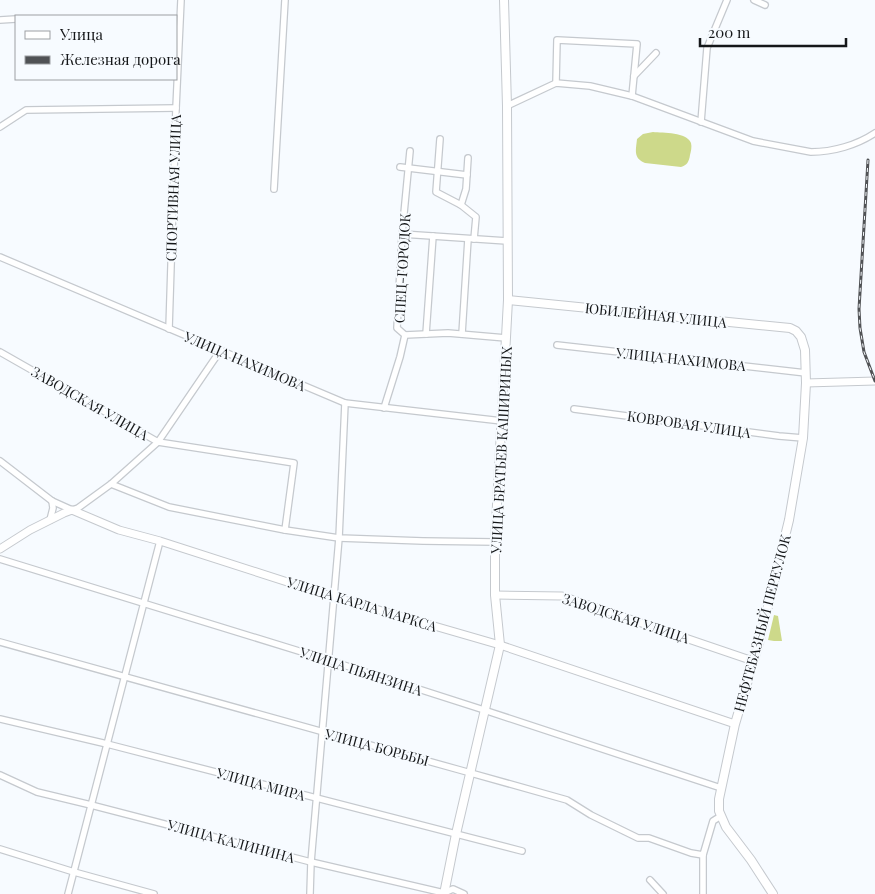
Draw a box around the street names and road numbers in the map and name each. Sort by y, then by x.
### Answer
street label: СПОРТИВНАЯ УЛИЦА [161,114,185,262]
street label: СПЕЦ-ГОРОДОК [390,212,414,324]
street label: ЮБИЛЕЙНАЯ УЛИЦА [584,298,728,332]
street label: УЛИЦА НАХИМОВА [180,326,309,395]
street label: УЛИЦА НАХИМОВА [614,343,747,375]
street label: УЛИЦА БРАТЬЕВ КАШИРИНЫХ [486,346,516,555]
street label: ЗАВОДСКАЯ УЛИЦА [28,362,152,444]
street label: КОВРОВАЯ УЛИЦА [626,406,752,442]
street label: НЕФТЕБАЗНЫЙ ПЕРЕУЛОК [729,531,795,714]
street label: УЛИЦА КАРЛА МАРКСА [284,572,439,636]
street label: ЗАВОДСКАЯ УЛИЦА [560,589,692,648]
street label: УЛИЦА ПЬЯНЗИНА [296,642,425,700]
street label: УЛИЦА БОРЬБЫ [322,724,431,770]
street label: УЛИЦА МИРА [214,763,308,805]
street label: УЛИЦА КАЛИНИНА [164,815,297,867]

